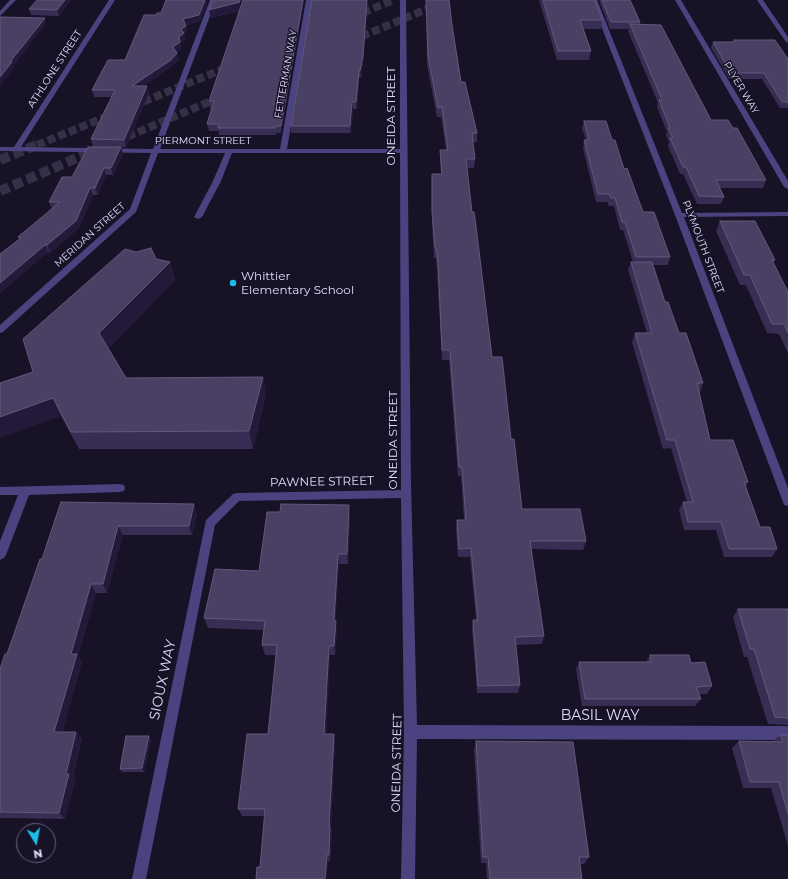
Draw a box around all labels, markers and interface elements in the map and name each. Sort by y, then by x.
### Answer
street label: ATHLONE STREET [25,28,85,110]
street label: FETTERMAN WAY [272,29,300,119]
street label: PLYER WAY [721,60,761,116]
street label: ONEIDA STREET [384,67,398,165]
street label: PIERMONT STREET [155,135,251,147]
street label: PLYMOUTH STREET [680,199,726,295]
street label: MERIDAN STREET [52,200,128,270]
place label: Whittier Elementary School [241,269,354,297]
marker: Whittier Elementary School [228,278,238,288]
street label: ONEIDA STREET [386,391,400,489]
street label: PAWNEE STREET [270,474,374,490]
street label: SIOUX WAY [146,638,180,722]
street label: BASIL WAY [561,708,639,724]
street label: ONEIDA STREET [389,713,405,813]
north arrow [16,823,56,863]
text: N [32,846,44,861]

